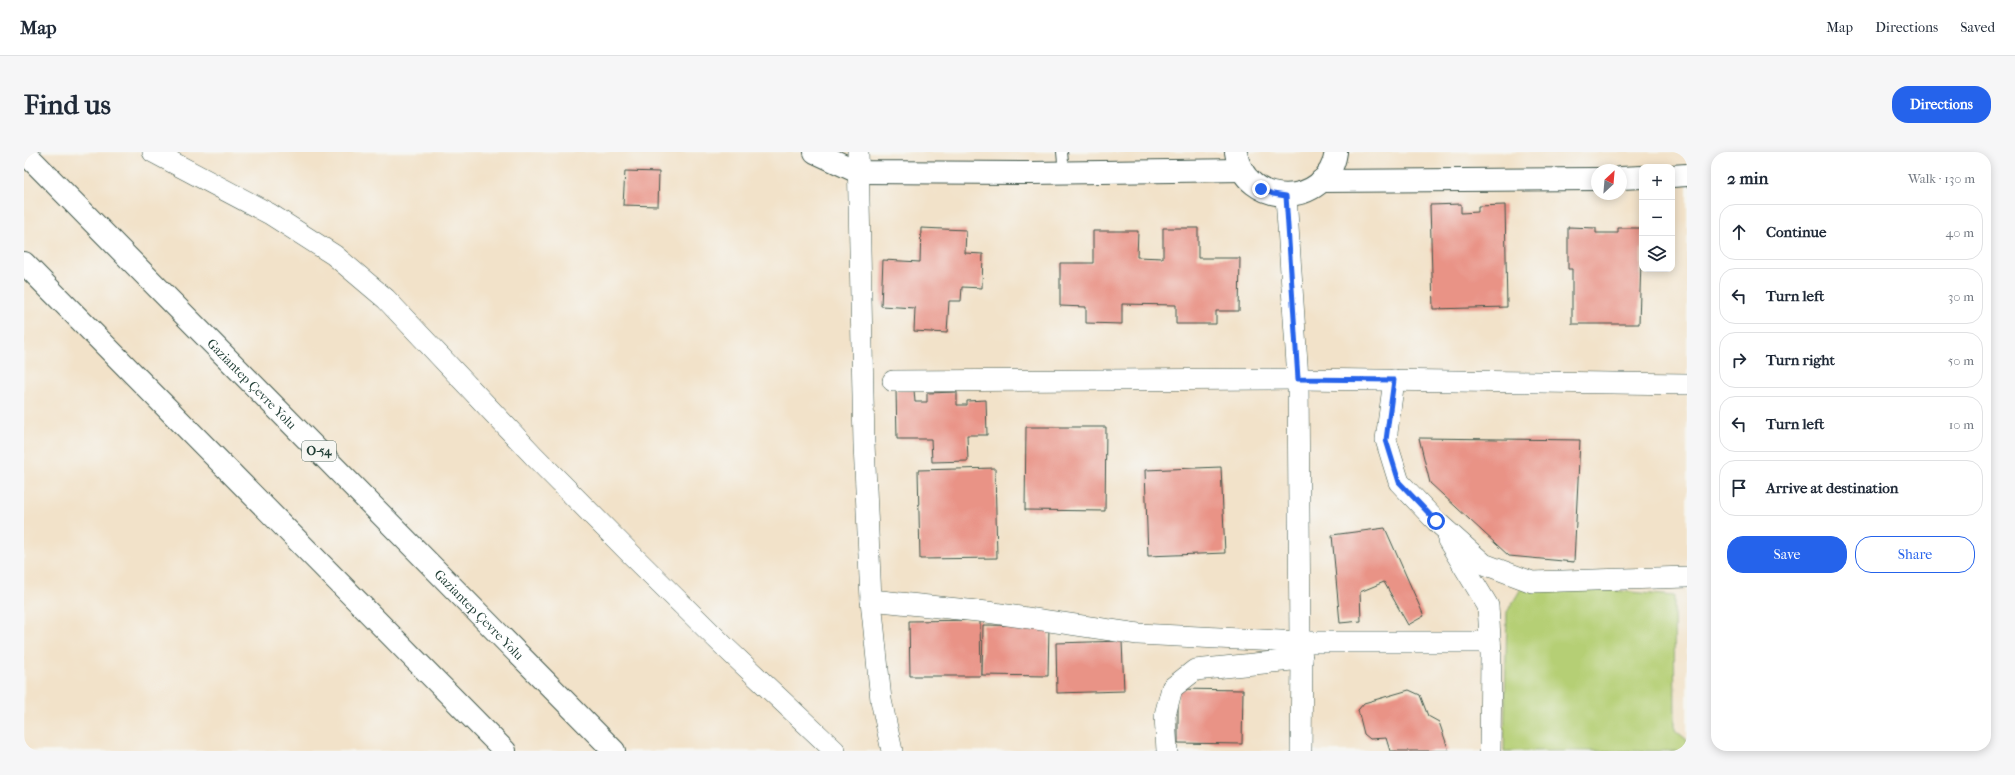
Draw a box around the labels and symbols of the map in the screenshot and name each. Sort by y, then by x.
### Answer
north arrow [1591,164,1627,200]
route end [1252,180,1270,198]
street label: Gaziantep Çevre Yolu [204,336,300,433]
road number: O-54 [302,441,336,461]
route start [1427,512,1445,530]
street label: Gaziantep Çevre Yolu [431,566,527,663]

